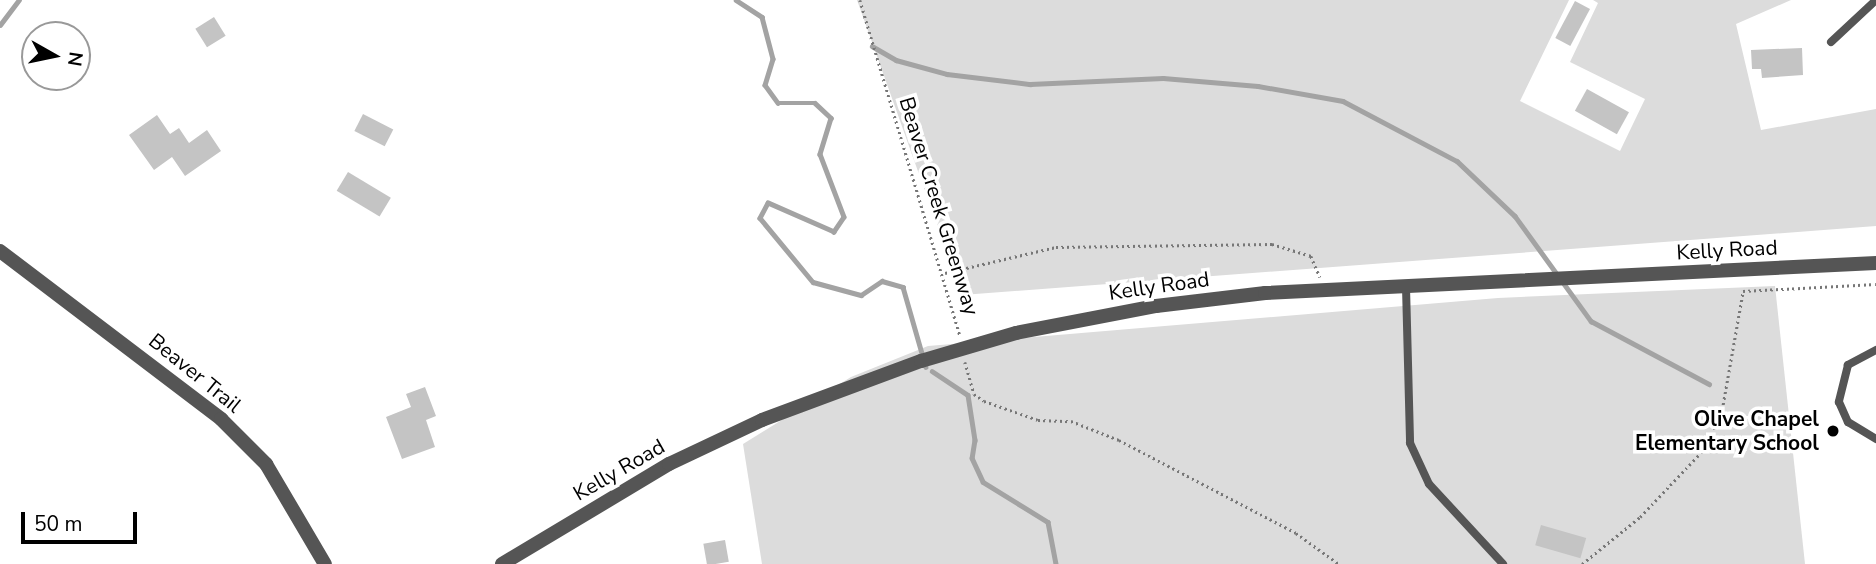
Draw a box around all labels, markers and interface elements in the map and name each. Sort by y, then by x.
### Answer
north arrow [21,21,91,91]
text: N [61,50,89,68]
street label: Beaver Creek Greenway [894,94,984,318]
street label: Kelly Road [1676,235,1778,265]
street label: Kelly Road [1107,266,1211,306]
street label: Beaver Trail [144,328,246,418]
place label: Olive Chapel Elementary School [1635,406,1819,456]
marker: Olive Chapel Elementary School [1825,423,1841,439]
street label: Kelly Road [569,434,669,506]
scale bar [24,498,140,542]
text: 50 m [34,510,83,538]

